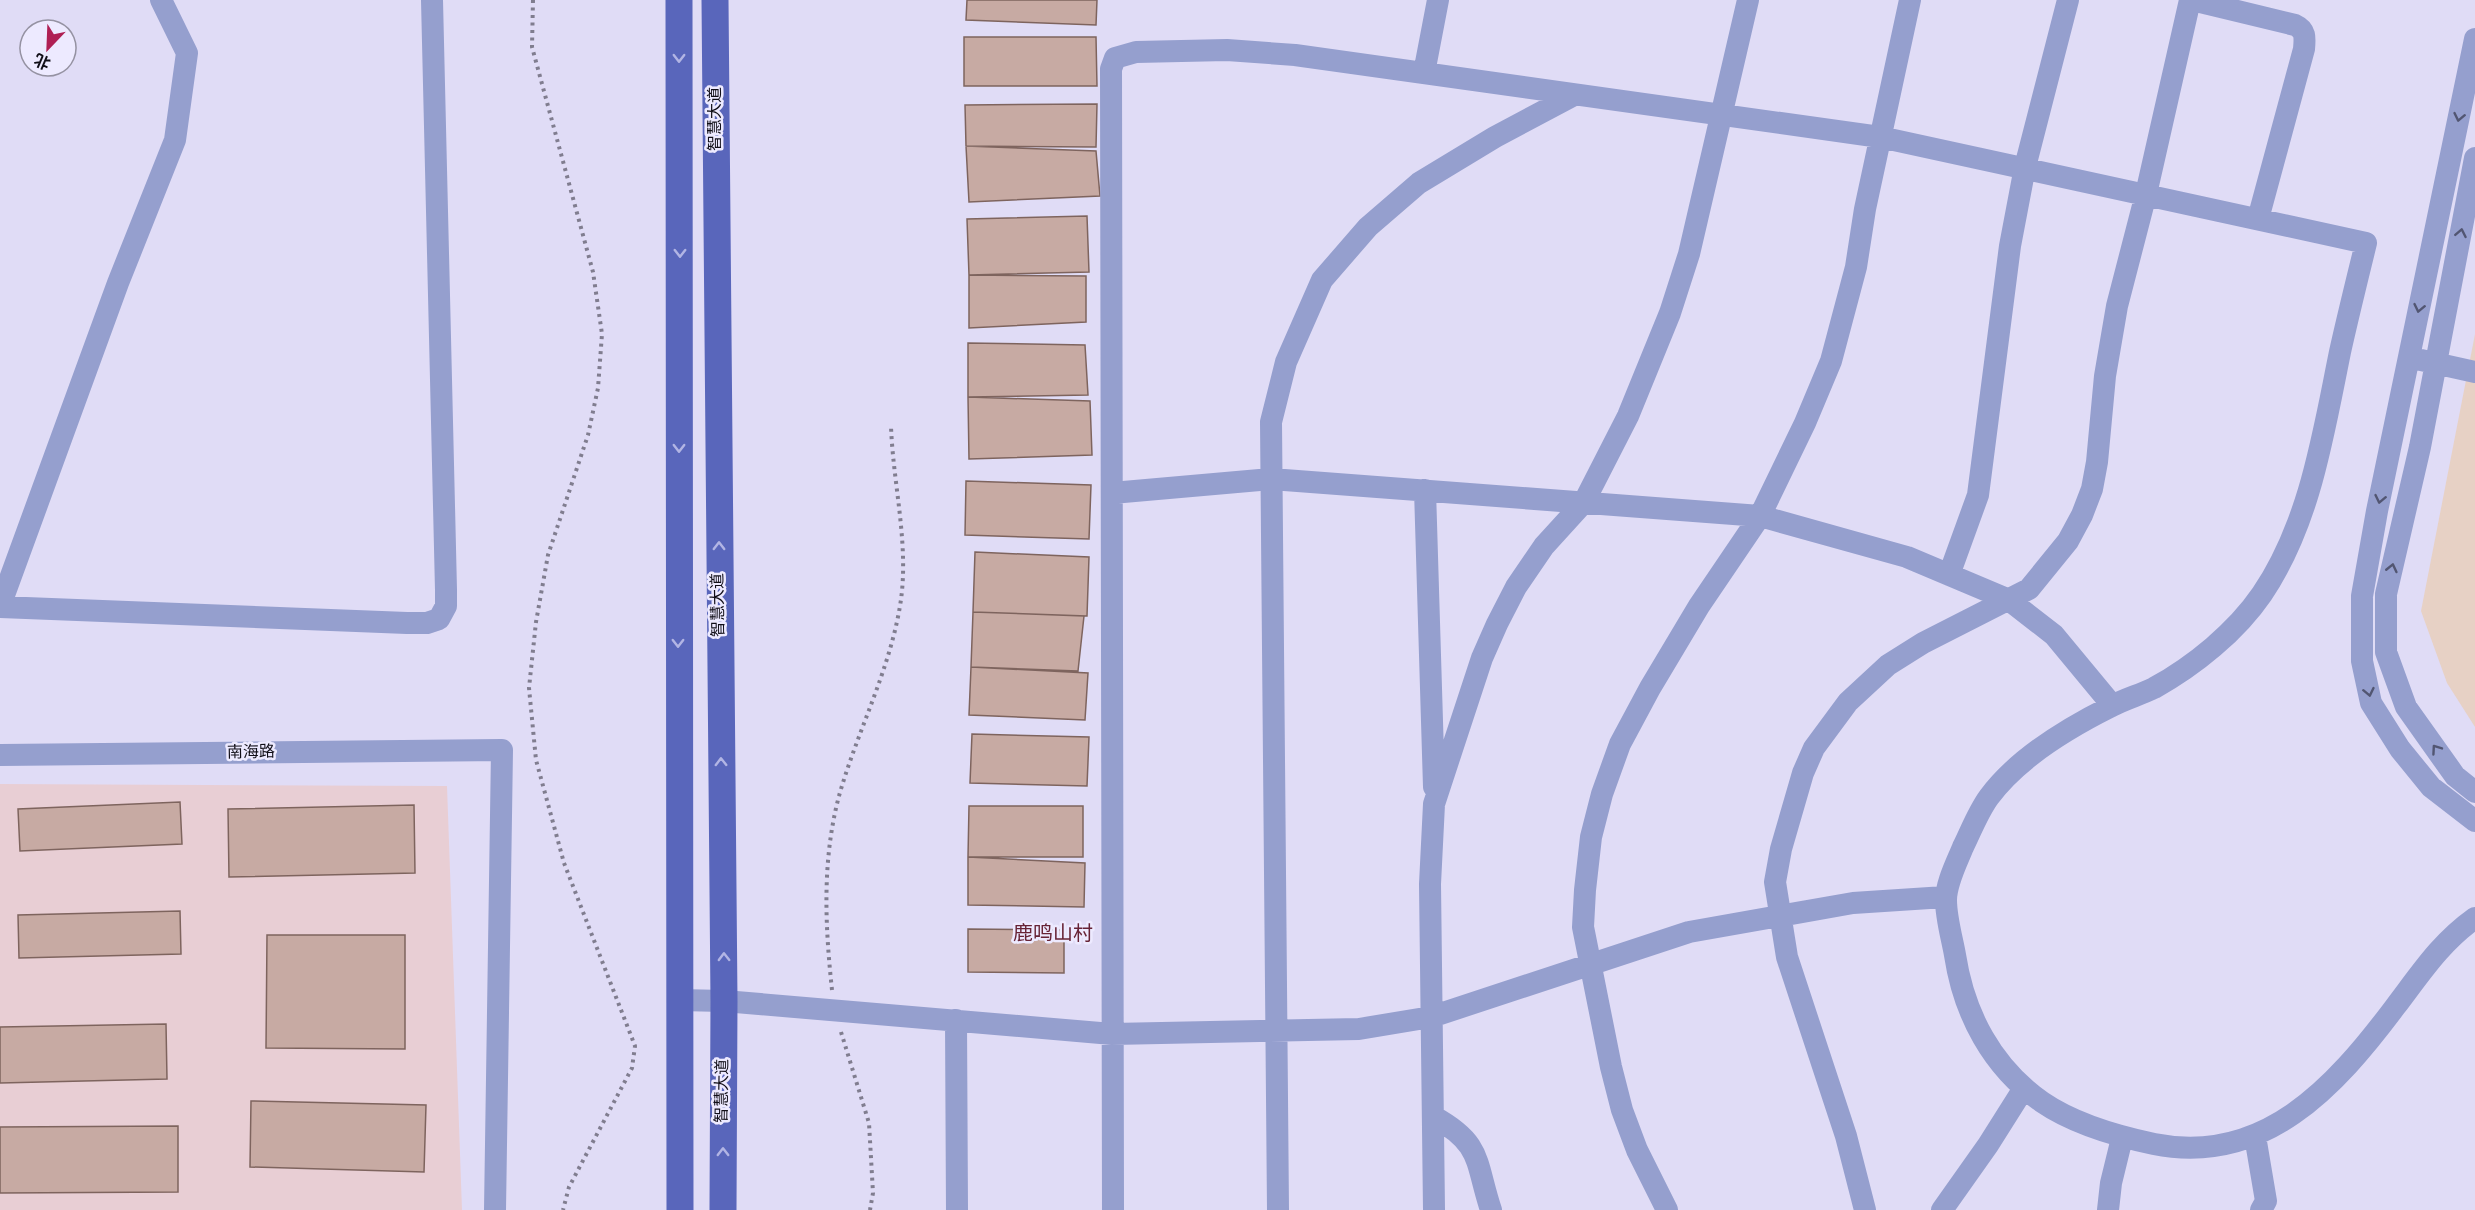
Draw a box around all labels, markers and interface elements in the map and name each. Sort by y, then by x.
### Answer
north arrow [18,18,78,78]
text: 北 [32,48,54,72]
one-way arrow [673,54,685,63]
street label: 智慧大道 [706,87,726,151]
one-way arrow [2453,112,2466,122]
one-way arrow [2454,228,2467,238]
one-way arrow [674,249,686,258]
one-way arrow [2413,303,2426,313]
one-way arrow [673,444,685,453]
one-way arrow [2374,494,2387,504]
one-way arrow [713,541,725,550]
one-way arrow [2385,563,2398,573]
street label: 智慧大道 [708,573,730,637]
one-way arrow [672,639,684,648]
one-way arrow [2362,686,2375,696]
street label: 南海路 [227,743,275,763]
one-way arrow [2432,745,2443,756]
one-way arrow [715,757,727,766]
district label: 鹿鸣山村 [1013,922,1093,948]
one-way arrow [718,952,730,961]
street label: 智慧大道 [712,1059,734,1123]
one-way arrow [717,1147,729,1156]

